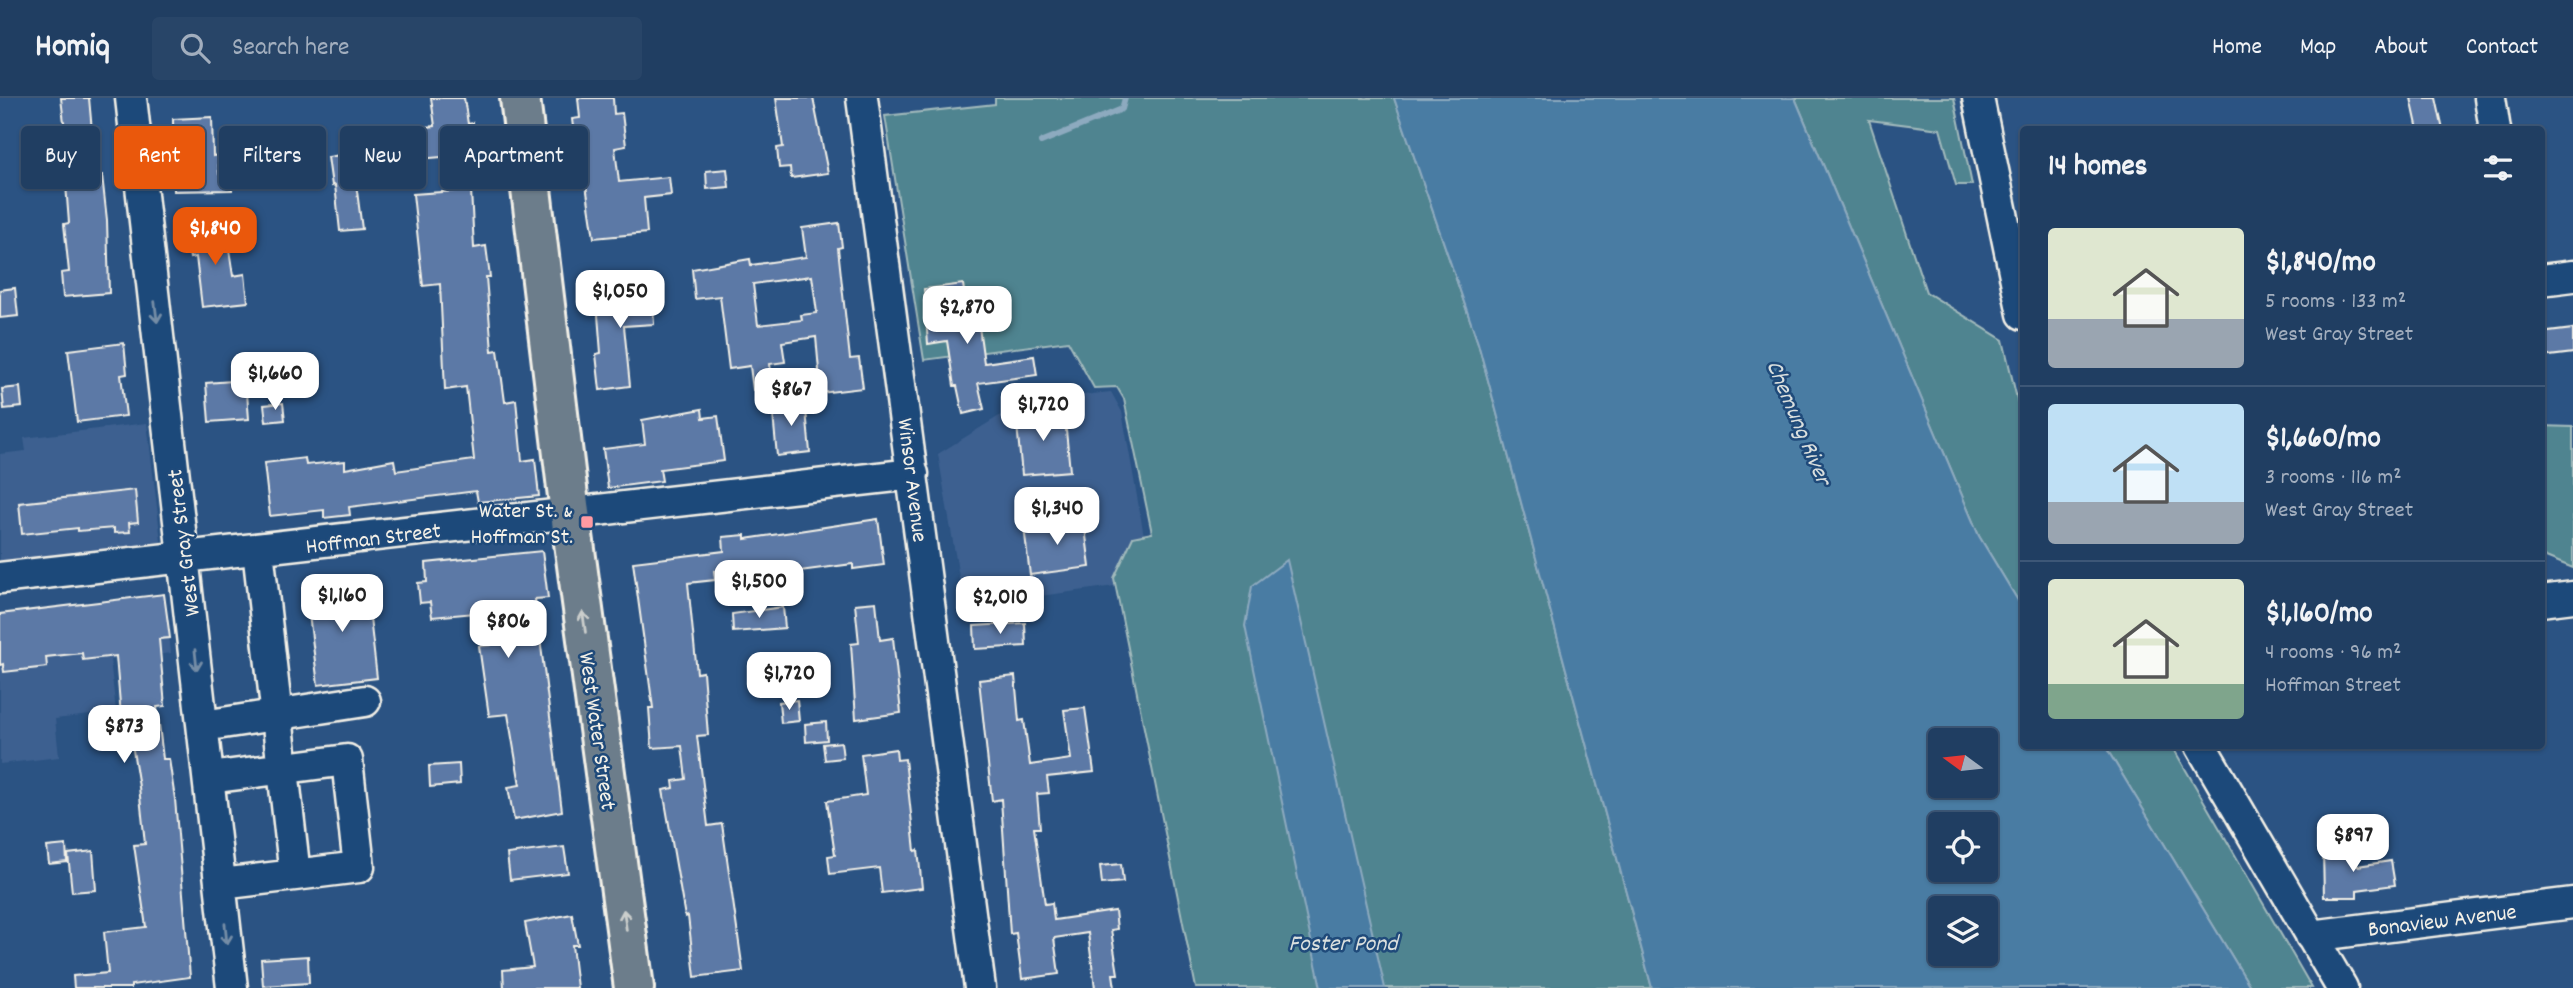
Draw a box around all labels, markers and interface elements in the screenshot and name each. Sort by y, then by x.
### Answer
search box [152,17,642,80]
text: Homiq [35,25,110,72]
icon: search [176,29,214,67]
text: Search here [232,30,349,67]
text: Home [2212,31,2262,65]
text: Map [2300,31,2336,65]
text: About [2374,31,2428,65]
text: Contact [2466,31,2538,65]
chip: Buy [21,126,100,189]
chip: Rent [114,126,205,189]
chip: Filters [219,126,326,189]
chip: New [340,126,426,189]
chip: Apartment [440,126,588,189]
text: 14 homes [2048,147,2147,190]
icon: filters [2479,149,2517,187]
pin: $1,840 [158,208,272,267]
text: $1,840 [189,213,241,246]
text: $1,840/mo [2265,243,2376,286]
icon: home [2104,256,2188,340]
pin: $1,050 [563,271,677,330]
text: $1,050 [592,276,648,309]
pin: $2,870 [910,286,1024,346]
text: 5 rooms · 133 m² [2265,286,2406,319]
text: $2,870 [939,292,995,325]
one-way arrow [149,300,162,323]
text: West Gray Street [2265,319,2413,352]
pin: $1,660 [218,352,332,412]
water label: Chemung River [1756,355,1840,494]
text: $1,660 [247,358,303,391]
pin: $867 [750,368,832,428]
text: $867 [771,374,811,407]
pin: $1,720 [986,384,1100,443]
text: $1,720 [1017,389,1069,422]
street label: Winsor Avenue [887,417,935,544]
text: $1,660/mo [2265,419,2381,462]
icon: home [2104,432,2188,516]
text: 3 rooms · 116 m² [2265,462,2402,495]
street label: West Gray Street [160,467,211,618]
pin: $1,340 [1000,488,1114,547]
text: $1,340 [1030,493,1084,526]
text: West Gray Street [2265,495,2413,528]
place label: Water St. & Hoffman St. [470,496,573,555]
marker: Water St. & Hoffman St. [579,514,595,530]
street label: Hoffman Street [304,516,443,565]
pin: $1,500 [702,560,816,620]
text: $1,500 [731,566,787,599]
pin: $1,160 [285,574,399,634]
pin: $2,010 [943,576,1057,636]
text: $1,160 [317,580,367,613]
text: $2,010 [972,582,1028,615]
text: $1,160/mo [2265,594,2373,637]
pin: $806 [467,601,549,660]
text: $806 [486,606,530,639]
icon: home [2104,607,2188,691]
one-way arrow [578,611,591,634]
text: 4 rooms · 96 m² [2265,637,2401,670]
one-way arrow [189,648,202,670]
street label: West Water Street [568,650,623,813]
pin: $1,720 [732,652,846,712]
text: $1,720 [763,658,815,691]
text: Hoffman Street [2265,670,2401,703]
pin: $873 [83,706,165,765]
text: $873 [104,711,144,744]
north arrow [1928,728,1998,798]
map controls [1928,728,1998,966]
button: locate [1928,812,1998,882]
pin: $897 [2312,814,2394,874]
text: $897 [2333,820,2373,853]
button: layers [1928,896,1998,966]
street label: Bonaview Avenue [2366,897,2519,948]
one-way arrow [619,910,632,932]
one-way arrow [220,923,233,945]
water label: Foster Pond [1288,928,1400,962]

